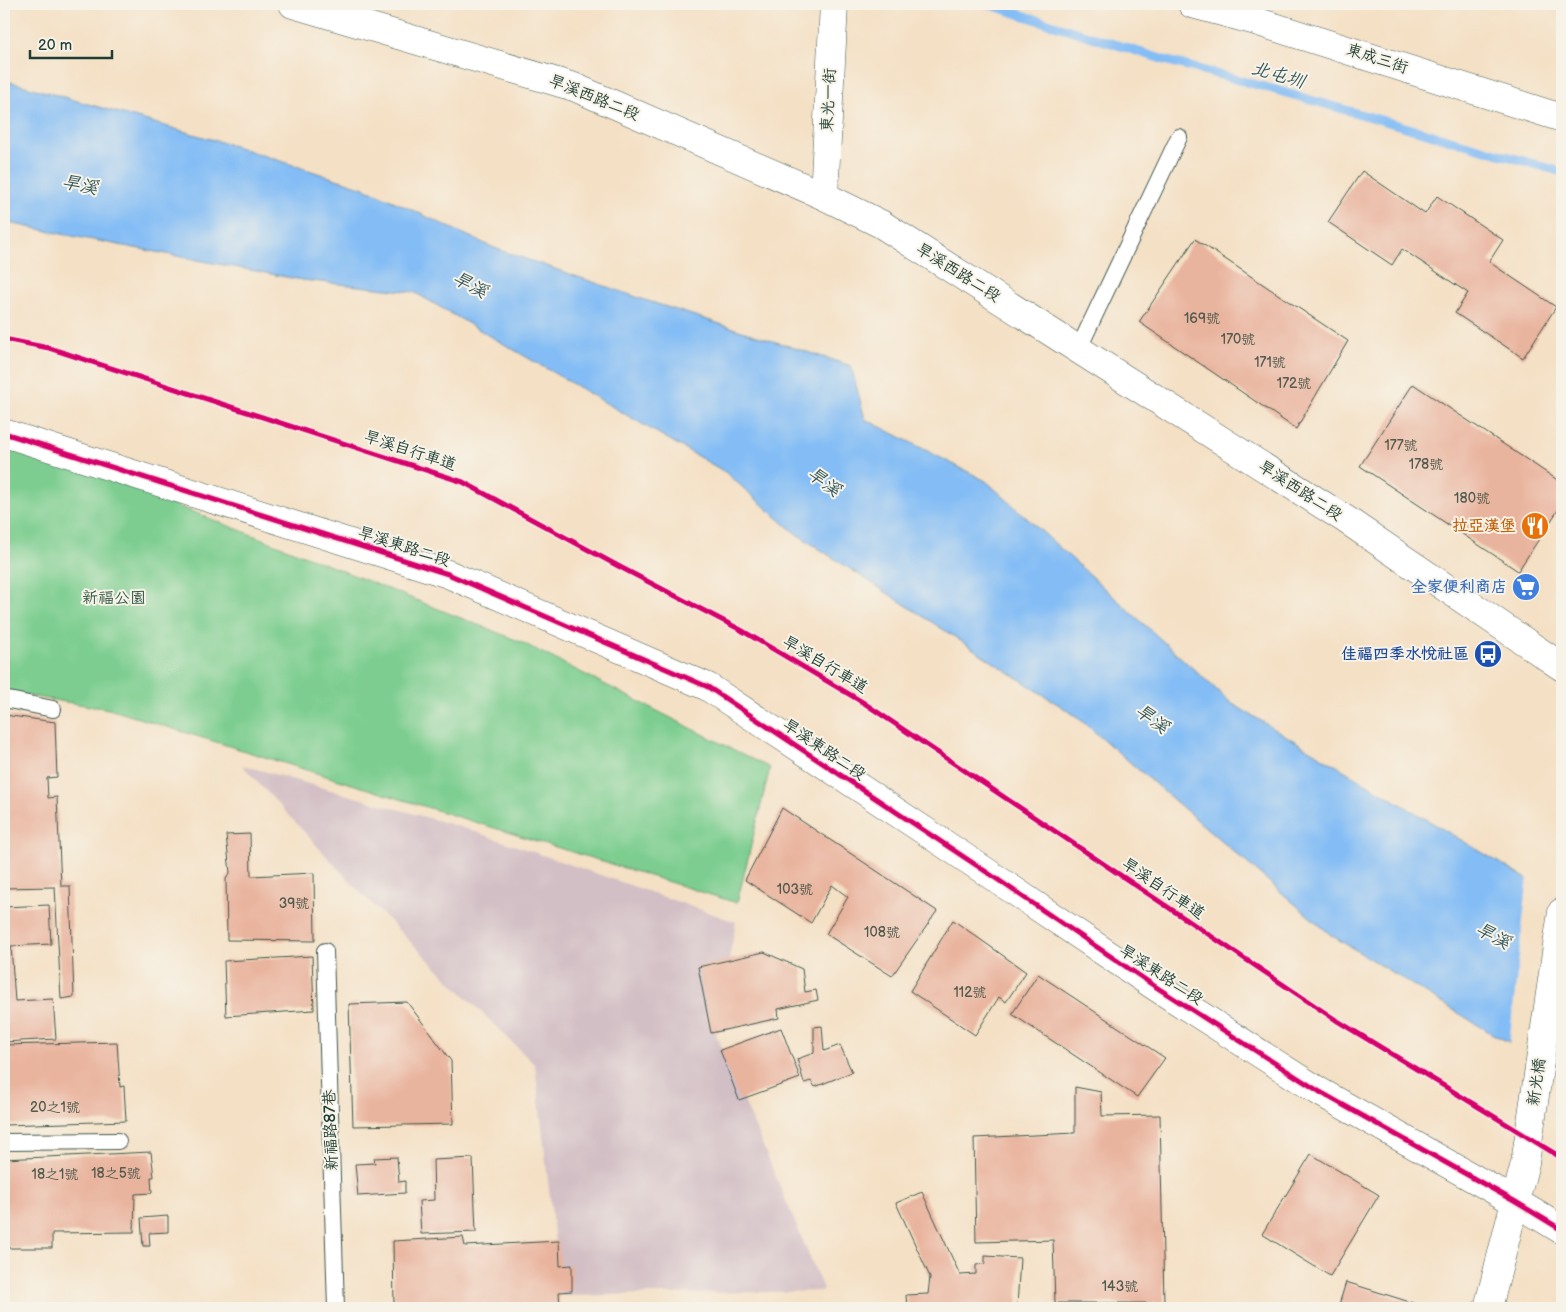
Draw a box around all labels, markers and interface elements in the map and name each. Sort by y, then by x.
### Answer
scale bar [30,28,112,60]
text: 20 m [38,36,72,55]
street label: 東成三街 [1344,40,1410,78]
water label: 北屯圳 [1249,57,1309,93]
street label: 東光一街 [818,68,840,132]
street label: 旱溪西路二段 [546,71,642,125]
water label: 旱溪 [60,171,101,199]
street label: 旱溪西路二段 [912,240,1004,306]
water label: 旱溪 [449,267,492,303]
house number: 169號 [1184,310,1220,327]
house number: 170號 [1221,331,1255,348]
house number: 171號 [1254,354,1286,371]
house number: 172號 [1277,375,1311,392]
street label: 旱溪自行車道 [361,427,459,475]
house number: 177號 [1384,437,1418,454]
house number: 178號 [1409,456,1443,473]
street label: 旱溪西路二段 [1255,457,1345,525]
water label: 旱溪 [803,463,846,502]
house number: 180號 [1454,490,1490,507]
restaurant icon: 拉亞漢堡 [1520,511,1550,541]
place label: 拉亞漢堡 [1452,517,1516,536]
street label: 旱溪東路二段 [355,523,453,571]
supermarket icon: 全家便利商店 [1511,572,1541,602]
place label: 全家便利商店 [1411,578,1507,597]
park label: 新福公園 [82,589,146,608]
street label: 旱溪自行車道 [779,632,871,698]
bus stop icon: 佳福四季水悅社區 [1473,639,1503,669]
place label: 佳福四季水悅社區 [1341,645,1469,664]
water label: 旱溪 [1131,700,1174,739]
street label: 旱溪東路二段 [779,715,869,785]
street label: 旱溪自行車道 [1118,854,1208,924]
house number: 103號 [777,881,813,898]
house number: 39號 [279,895,309,912]
water label: 旱溪 [1472,918,1515,954]
house number: 108號 [864,924,900,941]
street label: 旱溪東路二段 [1116,941,1206,1009]
house number: 112號 [953,984,987,1001]
street label: 新光橋 [1524,1057,1550,1107]
street label: 新福路87巷 [320,1089,342,1171]
house number: 20之1號 [30,1099,80,1116]
house number: 18之5號 [91,1165,141,1182]
house number: 18之1號 [32,1166,79,1183]
house number: 143號 [1102,1278,1138,1295]

